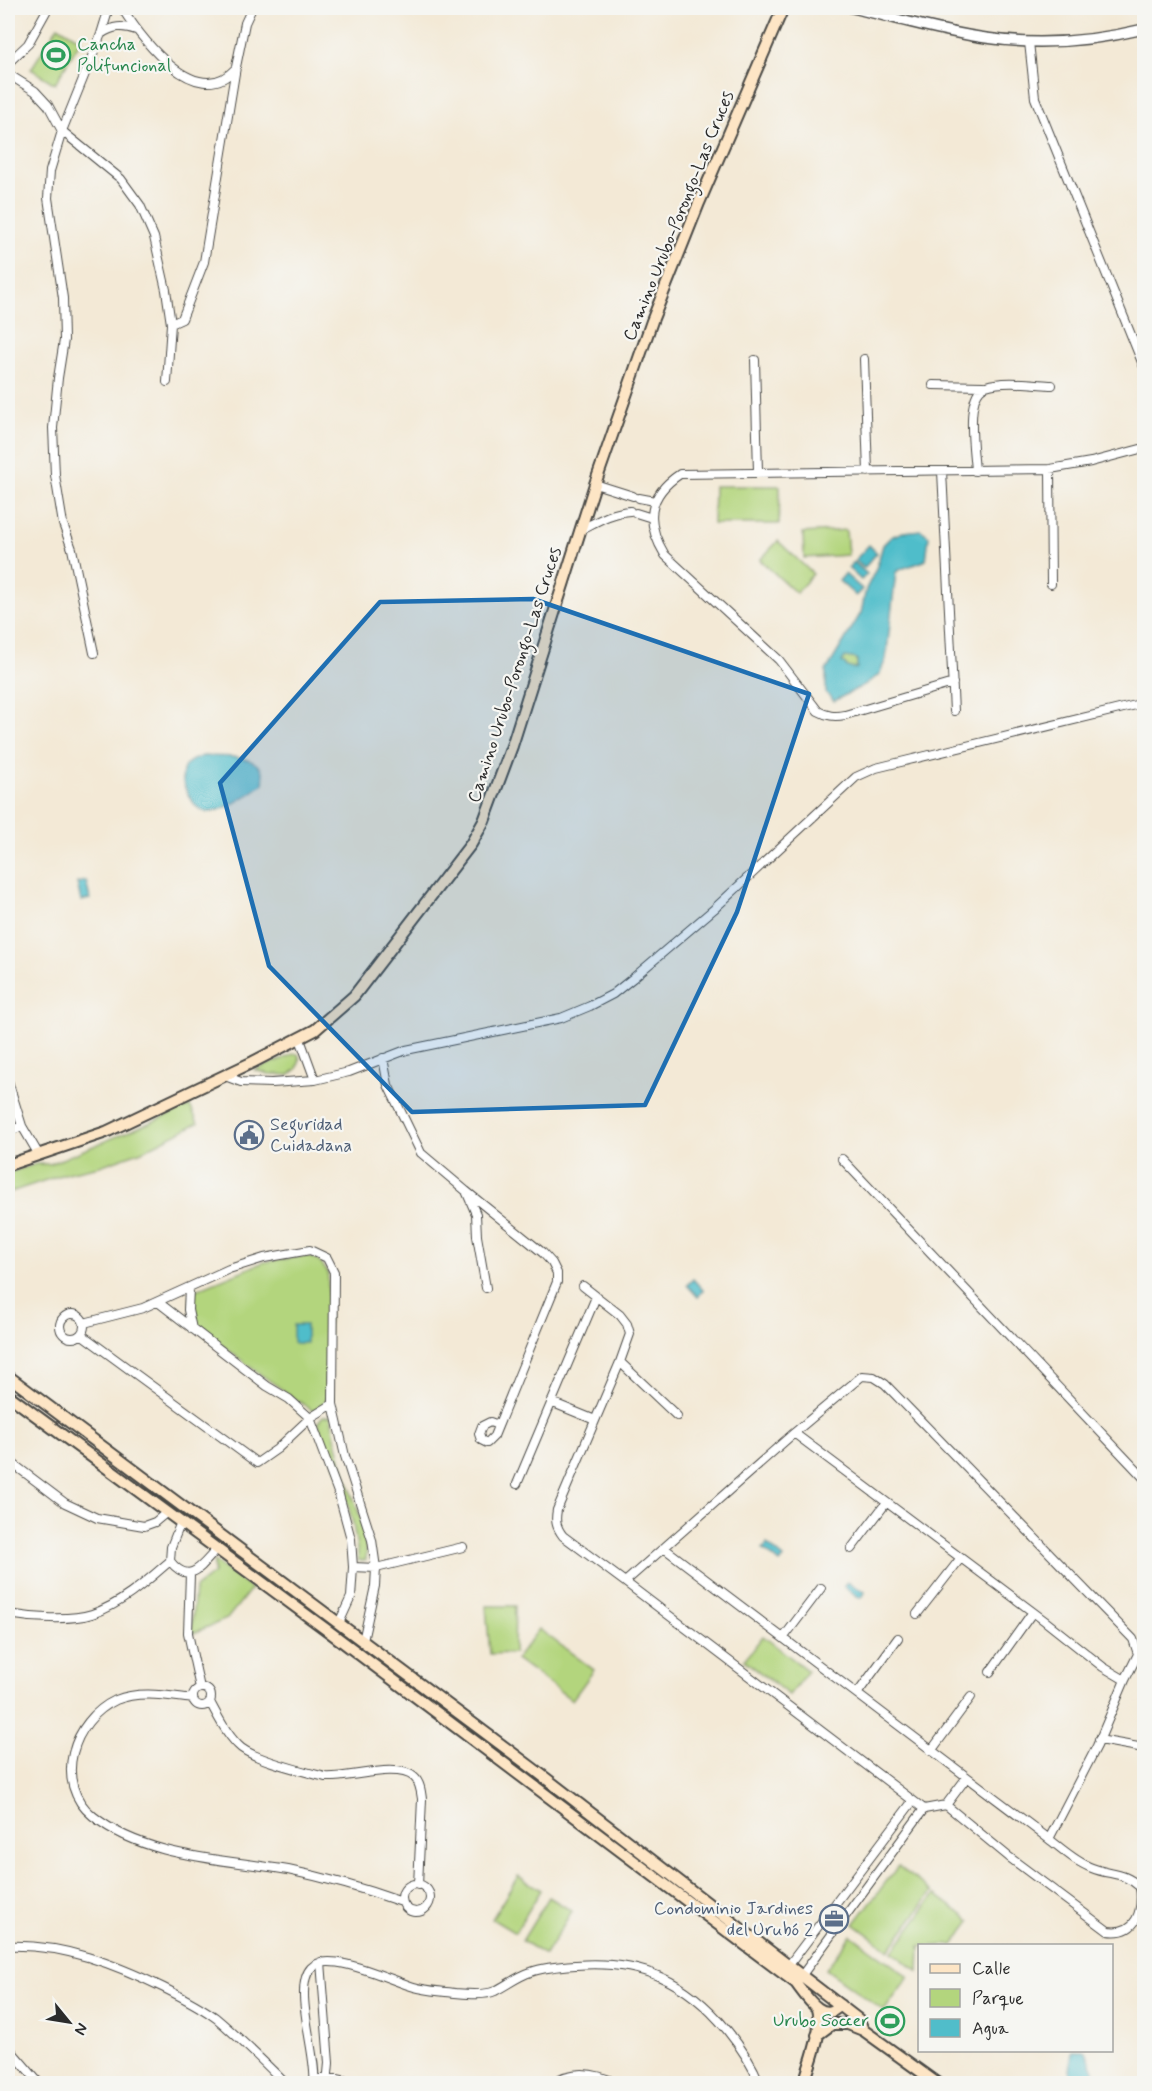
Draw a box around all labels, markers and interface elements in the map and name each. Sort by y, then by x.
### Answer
place label: Cancha Polifuncional [77,33,171,78]
sports icon: Cancha Polifuncional [40,39,72,71]
street label: Camino Urubo-Porongo-Las Cruces [618,87,742,345]
street label: Camino Urubo-Porongo-Las Cruces [462,544,570,807]
place label: Seguridad Cuidadana [270,1113,352,1158]
public building icon: Seguridad Cuidadana [233,1119,265,1151]
place label: Condominio Jardines del Urubó 2 [654,1897,813,1942]
office icon: Condominio Jardines del Urubó 2 [818,1903,850,1935]
legend [918,1944,1113,2052]
text: Calle [972,1957,1011,1981]
text: Parque [972,1987,1024,2011]
north arrow [39,1992,99,2052]
sports icon: Urubo Soccer [874,2005,906,2037]
place label: Urubo Soccer [773,2009,869,2033]
text: Agua [972,2017,1009,2041]
text: N [69,2019,92,2039]

